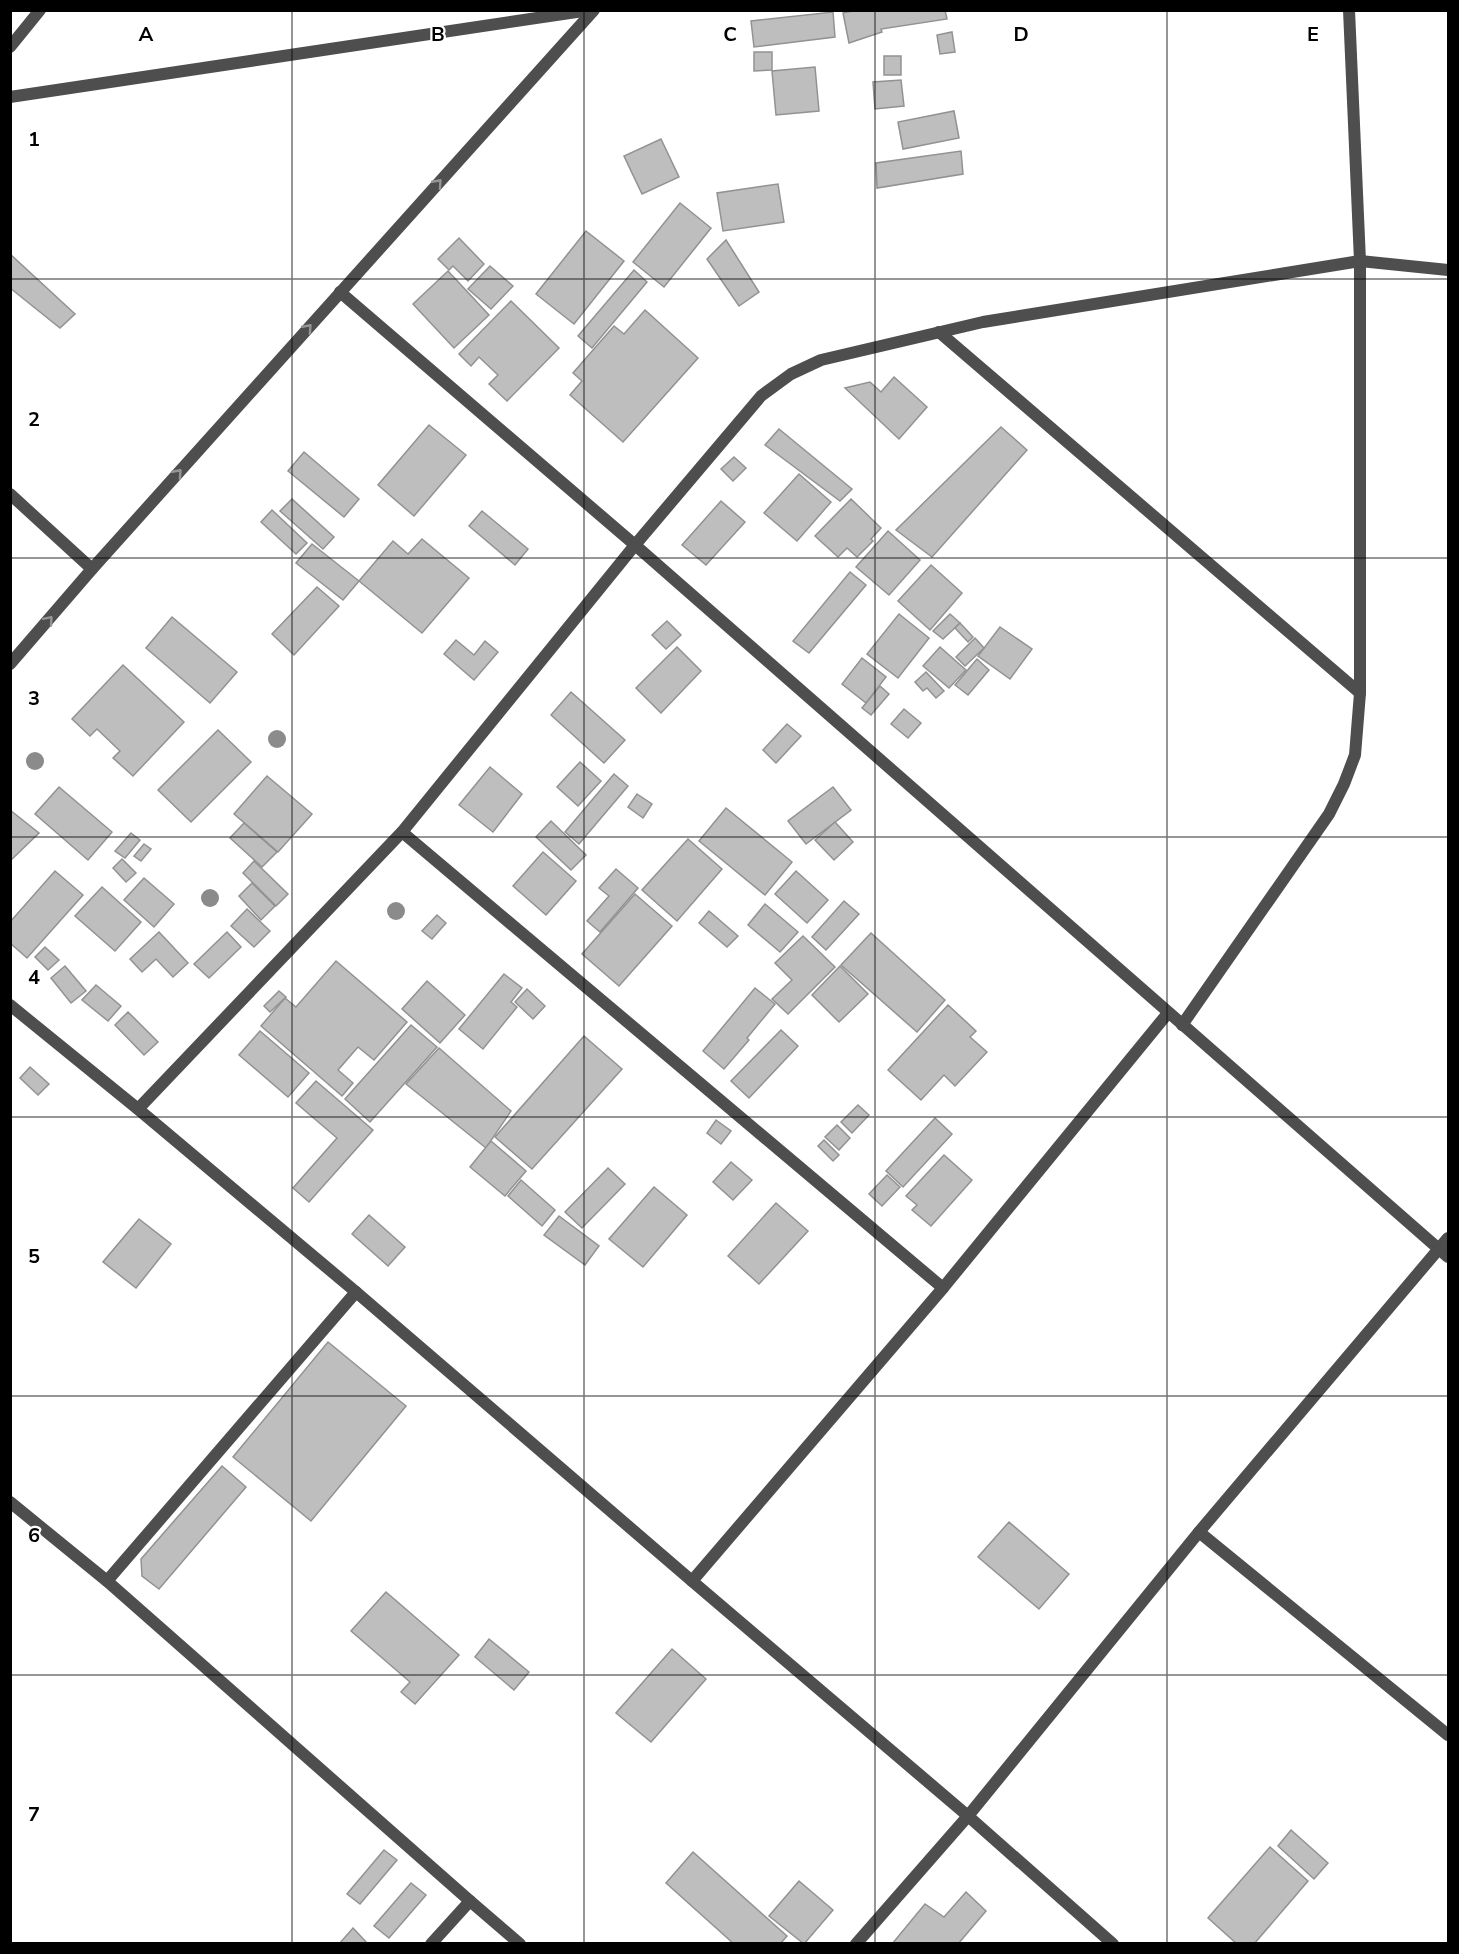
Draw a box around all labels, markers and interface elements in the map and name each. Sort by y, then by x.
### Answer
text: A [139,21,154,48]
text: B [431,21,445,48]
text: C [723,21,737,48]
text: D [1013,21,1029,48]
text: E [1307,21,1319,48]
text: 1 [28,126,40,153]
one-way arrow [431,179,442,190]
one-way arrow [301,324,312,335]
text: 2 [28,406,40,433]
one-way arrow [171,470,182,480]
one-way arrow [42,616,53,627]
text: 3 [28,685,40,712]
text: 4 [28,964,40,991]
text: 5 [28,1243,40,1270]
text: 6 [28,1522,40,1549]
text: 7 [28,1801,40,1828]

